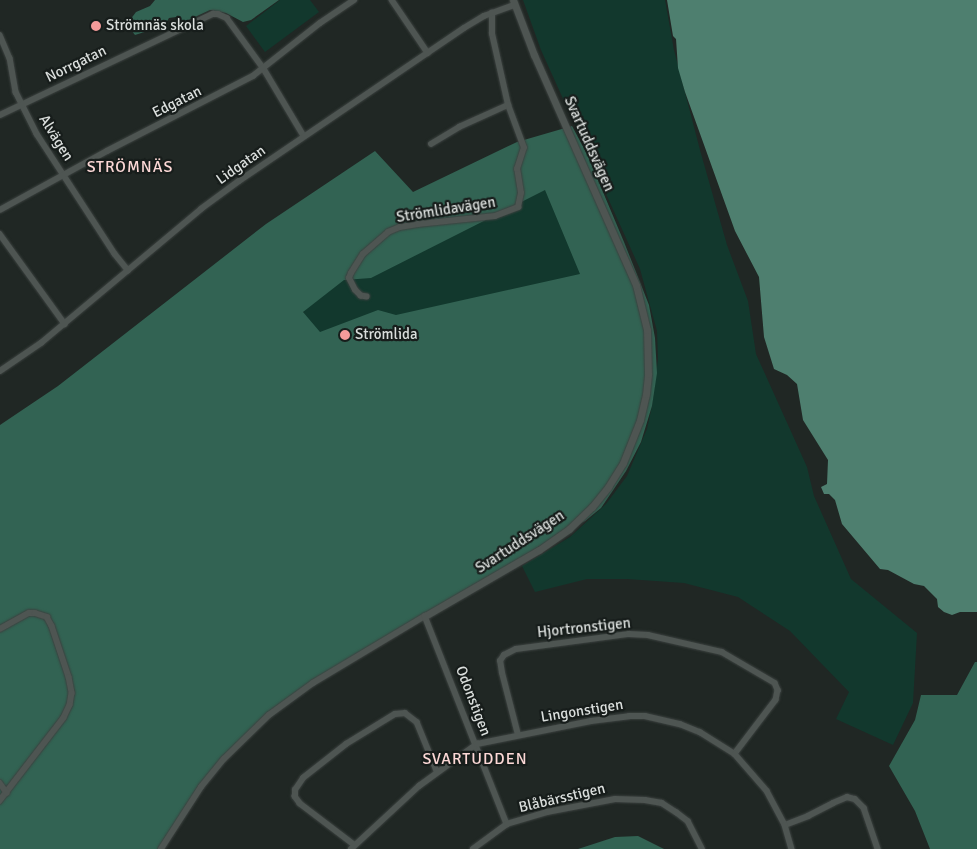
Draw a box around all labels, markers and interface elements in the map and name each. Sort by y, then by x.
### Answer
place label: Strömnäs skola [106,17,204,35]
marker: Strömnäs skola [90,20,102,32]
street label: Norrgatan [43,42,109,86]
street label: Edgatan [149,82,205,122]
street label: Svartuddsvägen [560,94,618,194]
street label: Alvägen [35,112,77,164]
street label: Lidgatan [213,142,269,188]
district label: STRÖMNÄS [86,157,174,177]
street label: Strömlidavägen [395,193,497,227]
place label: Strömlida [355,326,418,344]
marker: Strömlida [339,329,351,341]
street label: Svartuddsvägen [472,507,568,577]
street label: Hjortronstigen [536,614,632,642]
street label: Odonstigen [451,664,495,738]
street label: Lingonstigen [539,696,625,726]
district label: SVARTUDDEN [421,749,529,769]
street label: Blåbärsstigen [517,779,607,817]

